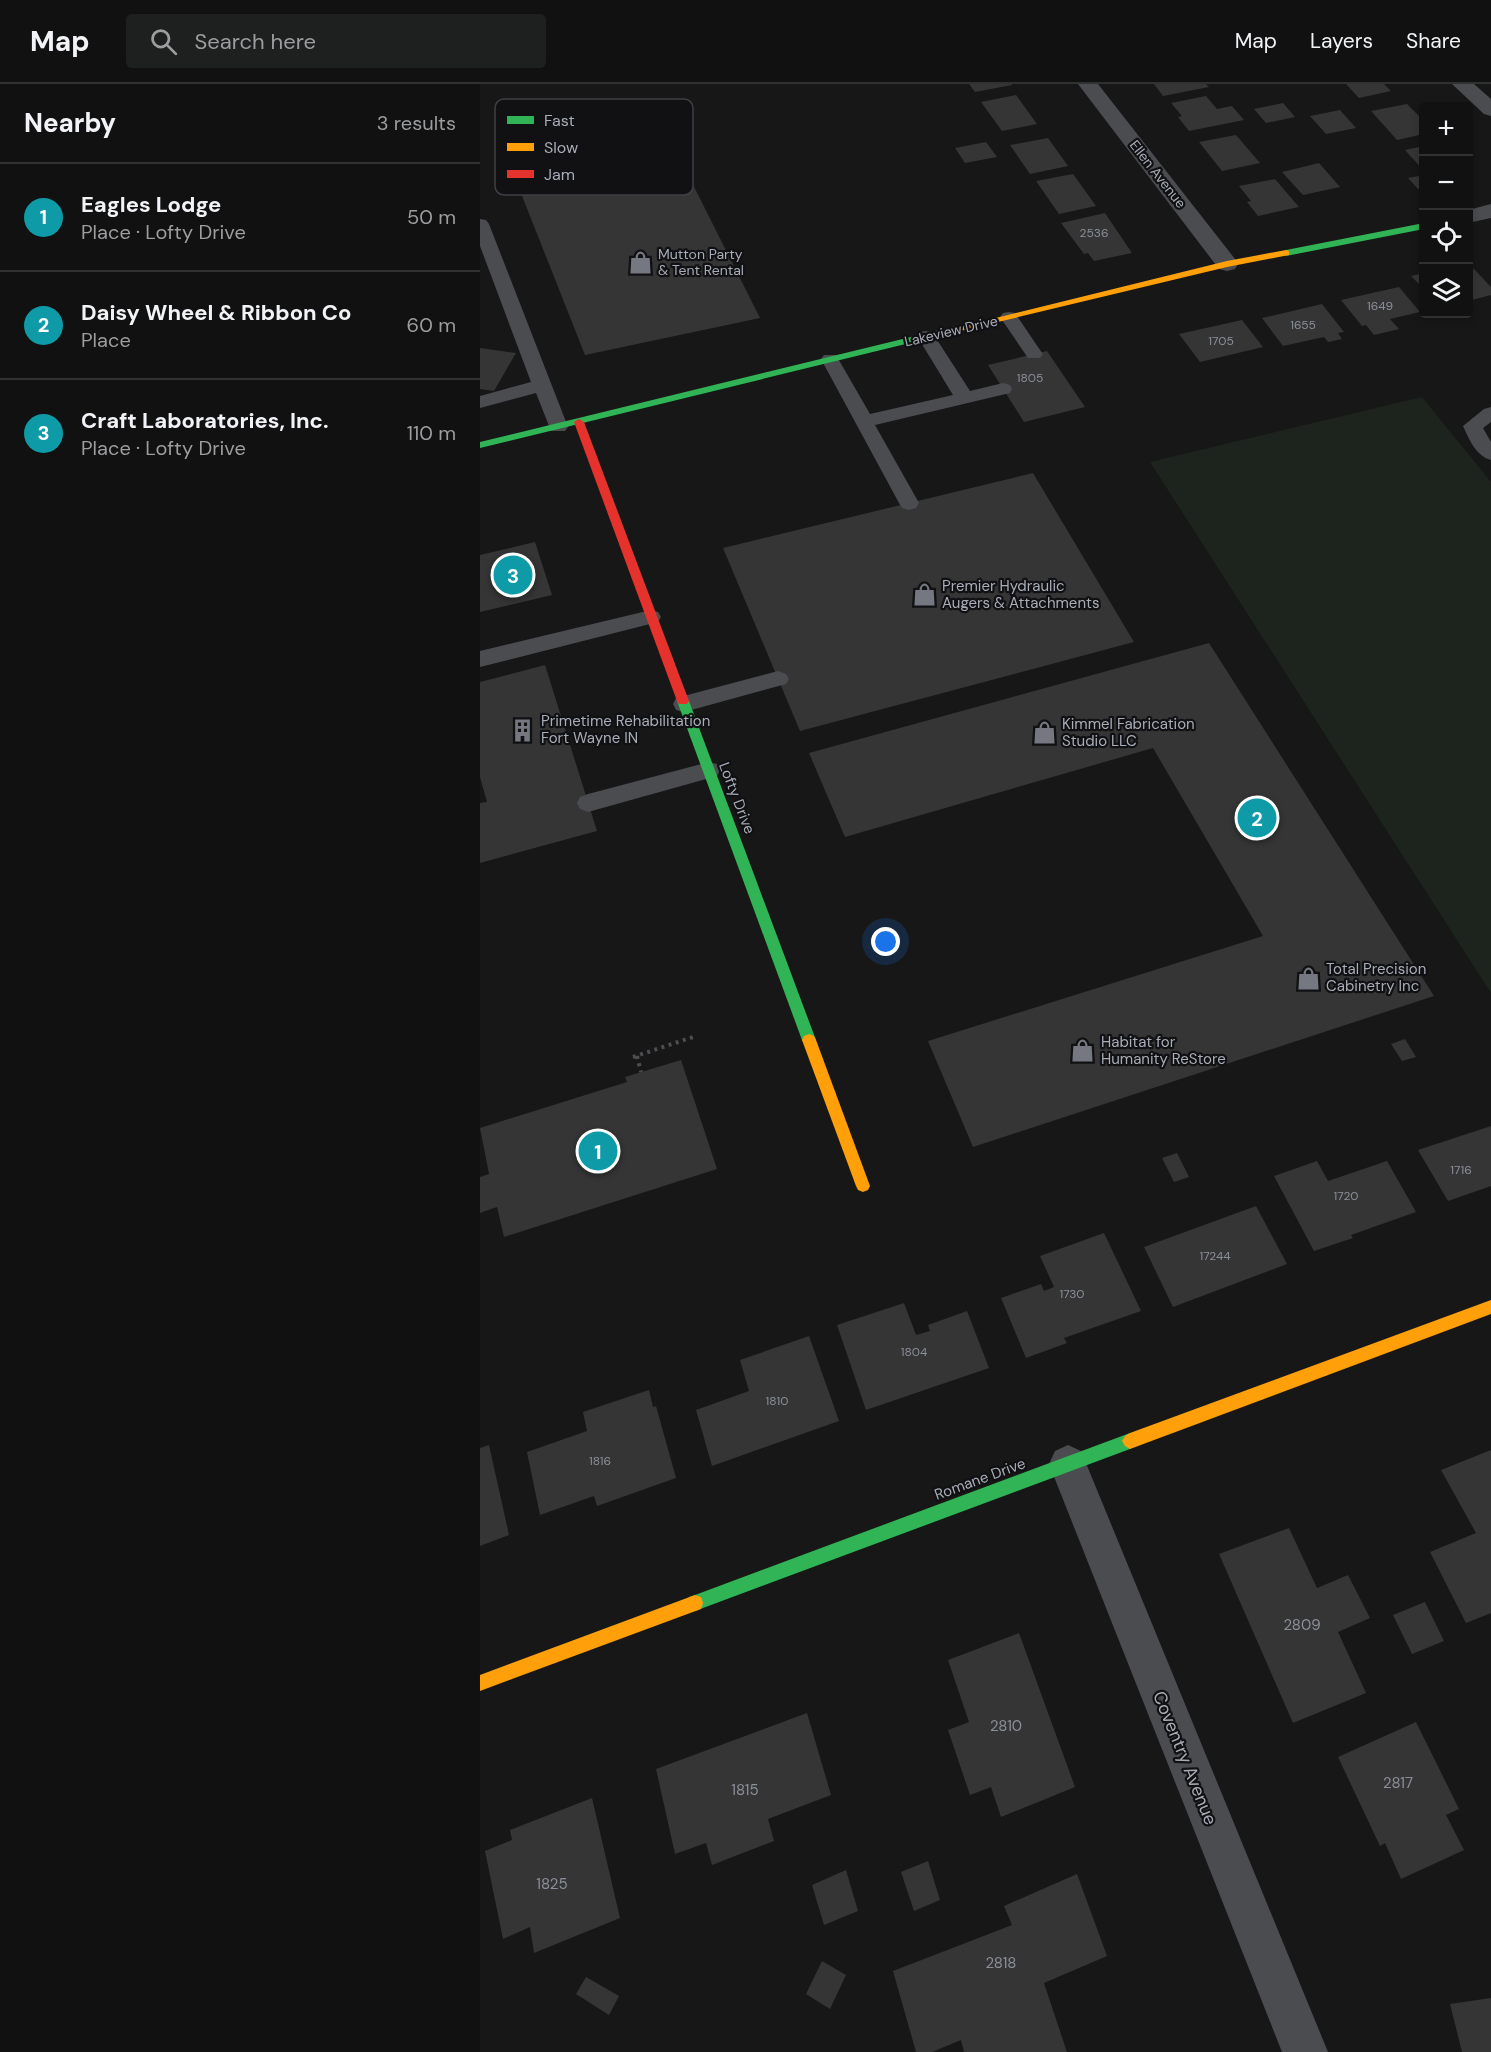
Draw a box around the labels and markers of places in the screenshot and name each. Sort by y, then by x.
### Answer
place label: Mutton Party & Tent Rental [658,245,744,279]
shop icon: Mutton Party & Tent Rental [627,249,653,275]
pin: 3 [494,552,532,598]
place label: Premier Hydraulic Augers & Attachments [942,576,1099,613]
shop icon: Premier Hydraulic Augers & Attachments [911,582,937,608]
place label: Primetime Rehabilitation Fort Wayne IN [541,711,710,748]
place label: Kimmel Fabrication Studio LLC [1062,714,1195,751]
building icon: Primetime Rehabilitation Fort Wayne IN [510,717,536,743]
shop icon: Kimmel Fabrication Studio LLC [1031,720,1057,746]
pin: 2 [1238,796,1276,840]
place label: Total Precision Cabinetry Inc [1326,959,1426,996]
shop icon: Total Precision Cabinetry Inc [1295,965,1321,991]
place label: Habitat for Humanity ReStore [1101,1032,1226,1069]
shop icon: Habitat for Humanity ReStore [1070,1038,1096,1064]
pin: 1 [578,1128,618,1174]

